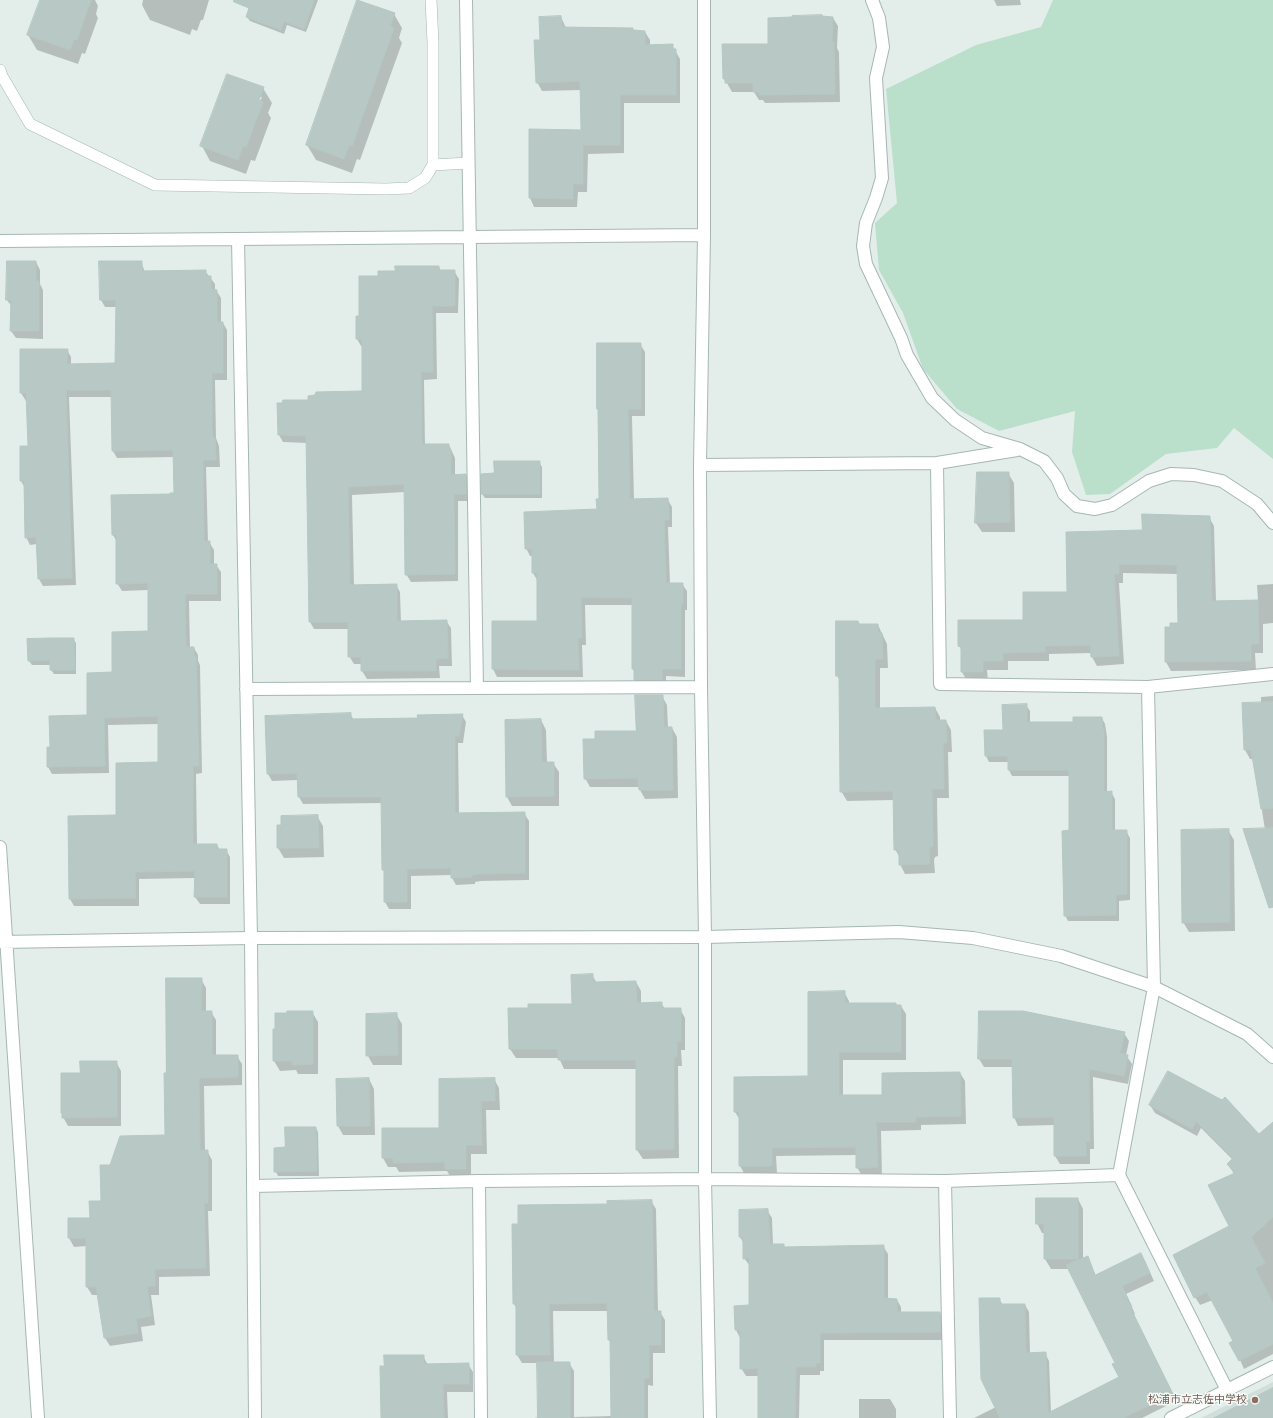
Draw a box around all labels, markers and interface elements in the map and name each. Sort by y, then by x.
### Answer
place label: 松浦市立志佐中学校 [1148,1393,1247,1407]
marker: 松浦市立志佐中学校 [1250,1395,1260,1405]

